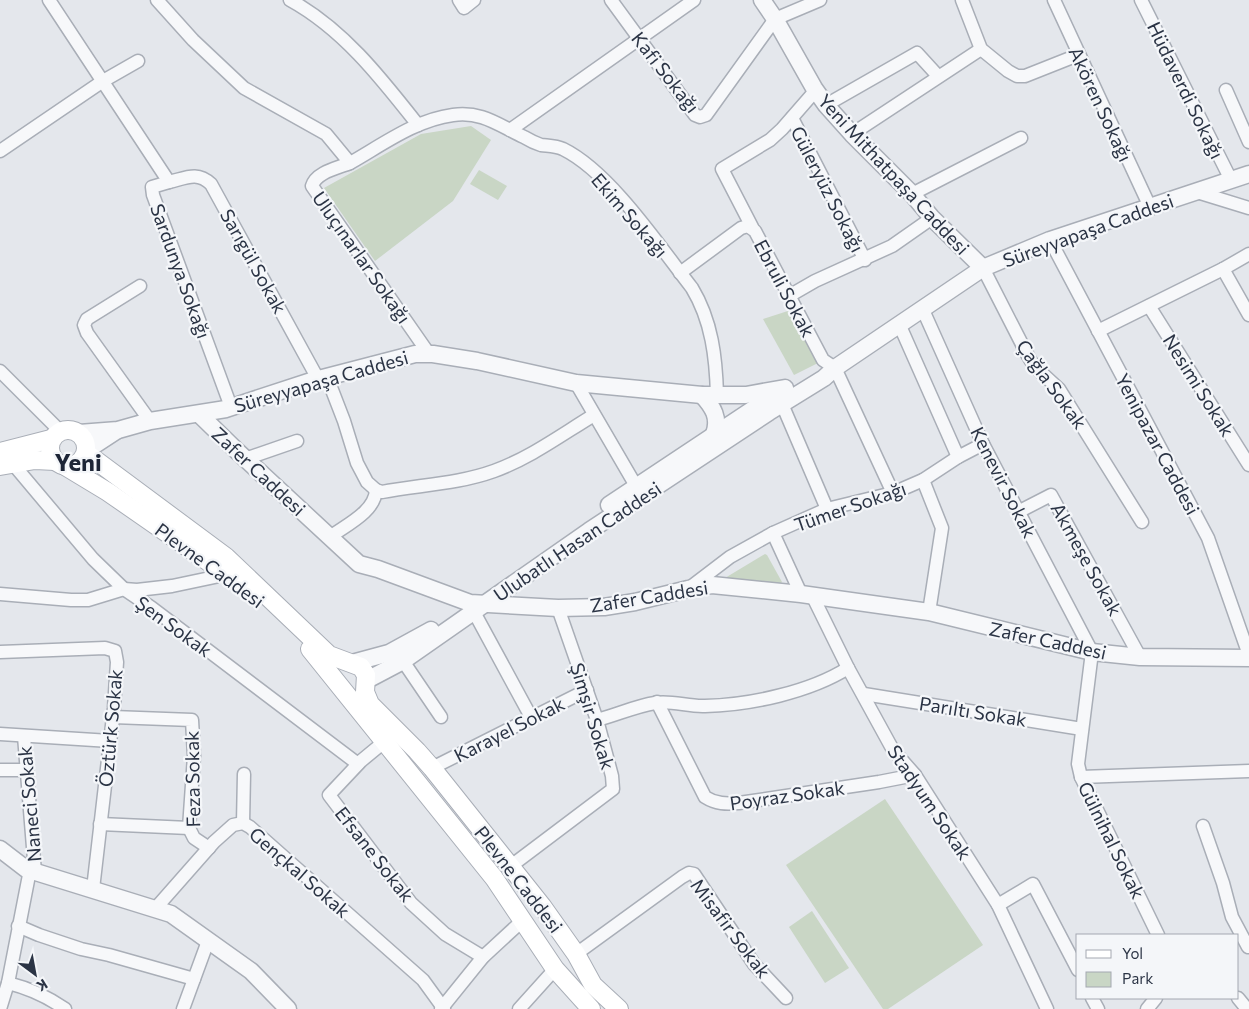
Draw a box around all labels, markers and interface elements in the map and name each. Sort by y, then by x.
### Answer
street label: Hüdaverdi Sokağı [1143,18,1229,162]
street label: Kafi Sokağı [627,27,705,117]
street label: Akören Sokağı [1064,43,1138,165]
street label: Yeni Mithatpaşa Caddesi [814,89,974,259]
street label: Güleryüz Sokağı [786,122,870,256]
street label: Ekim Sokağı [587,168,673,262]
street label: Uluçınarlar Sokağı [308,187,416,327]
street label: Süreyyapaşa Caddesi [999,188,1177,272]
street label: Sardunya Sokağı [146,200,216,342]
street label: Sarıgül Sokak [216,205,292,317]
street label: Ebruli Sokak [750,235,820,341]
street label: Nesimi Sokak [1159,330,1239,440]
street label: Çağla Sokak [1012,335,1092,433]
street label: Süreyyapaşa Caddesi [231,345,411,417]
street label: Yenipazar Caddesi [1111,369,1205,519]
street label: Zafer Caddesi [207,422,311,520]
street label: Kenevir Sokak [966,423,1042,541]
district label: Yeni [54,447,102,476]
street label: Ulubatlı Hasan Caddesi [489,476,665,606]
street label: Tümer Sokağı [791,476,909,536]
street label: Akmeşe Sokak [1047,499,1127,619]
street label: Plevne Caddesi [151,518,269,612]
street label: Zafer Caddesi [588,575,710,617]
street label: Şen Sokak [131,591,217,661]
street label: Zafer Caddesi [987,616,1109,664]
street label: Şimşir Sokak [566,660,620,772]
street label: Öztürk Sokak [93,668,127,788]
street label: Karayel Sokak [450,691,568,767]
street label: Parıltı Sokak [918,691,1028,731]
street label: Feza Sokak [180,731,204,827]
street label: Stadyum Sokak [883,740,977,864]
street label: Naneci Sokak [12,745,46,863]
street label: Poyraz Sokak [728,776,846,814]
street label: Gülnihal Sokak [1074,778,1150,902]
street label: Efsane Sokak [331,802,419,906]
street label: Plevne Caddesi [470,821,568,937]
street label: Gençkal Sokak [245,822,355,922]
street label: Misafir Sokak [686,874,776,982]
legend [1076,934,1239,999]
text: Yol [1122,944,1143,962]
north arrow [10,949,60,999]
text: Park [1122,969,1153,987]
text: K [33,976,51,995]

